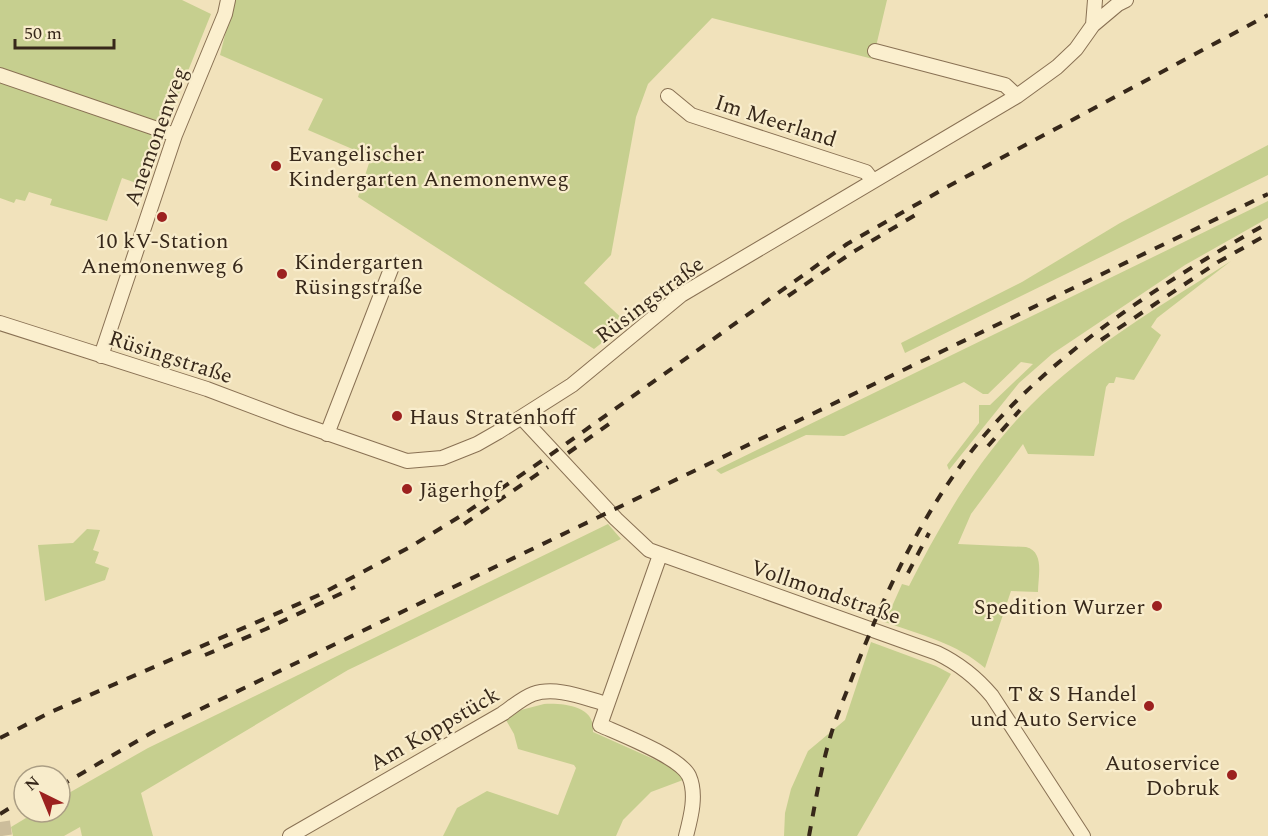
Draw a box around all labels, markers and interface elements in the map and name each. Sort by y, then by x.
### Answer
scale bar [15,12,114,50]
text: 50 m [24,20,62,47]
street label: Anemonenweg [116,62,197,211]
street label: Im Meerland [710,86,841,157]
place label: Evangelischer Kindergarten Anemonenweg [288,138,569,196]
marker: Evangelischer Kindergarten Anemonenweg [269,159,283,173]
marker: 10 kV-Station Anemonenweg 6 [155,210,169,224]
place label: 10 kV-Station Anemonenweg 6 [81,225,243,283]
place label: Kindergarten Rüsingstraße [294,246,424,304]
street label: Rüsingstraße [589,248,711,352]
marker: Kindergarten Rüsingstraße [275,267,289,281]
street label: Rüsingstraße [104,322,237,393]
place label: Haus Stratenhoff [409,401,577,434]
marker: Haus Stratenhoff [390,409,404,423]
place label: Jägerhof [419,474,502,507]
marker: Jägerhof [400,482,414,496]
street label: Vollmondstraße [746,551,905,634]
place label: Spedition Wurzer [974,591,1145,624]
marker: Spedition Wurzer [1150,599,1164,613]
place label: T & S Handel und Auto Service [970,678,1137,736]
street label: Am Koppstück [364,679,506,780]
marker: T & S Handel und Auto Service [1142,699,1156,713]
place label: Autoservice Dobruk [1104,747,1220,805]
north arrow [12,764,72,824]
marker: Autoservice Dobruk [1225,768,1239,782]
text: N [19,771,45,797]

